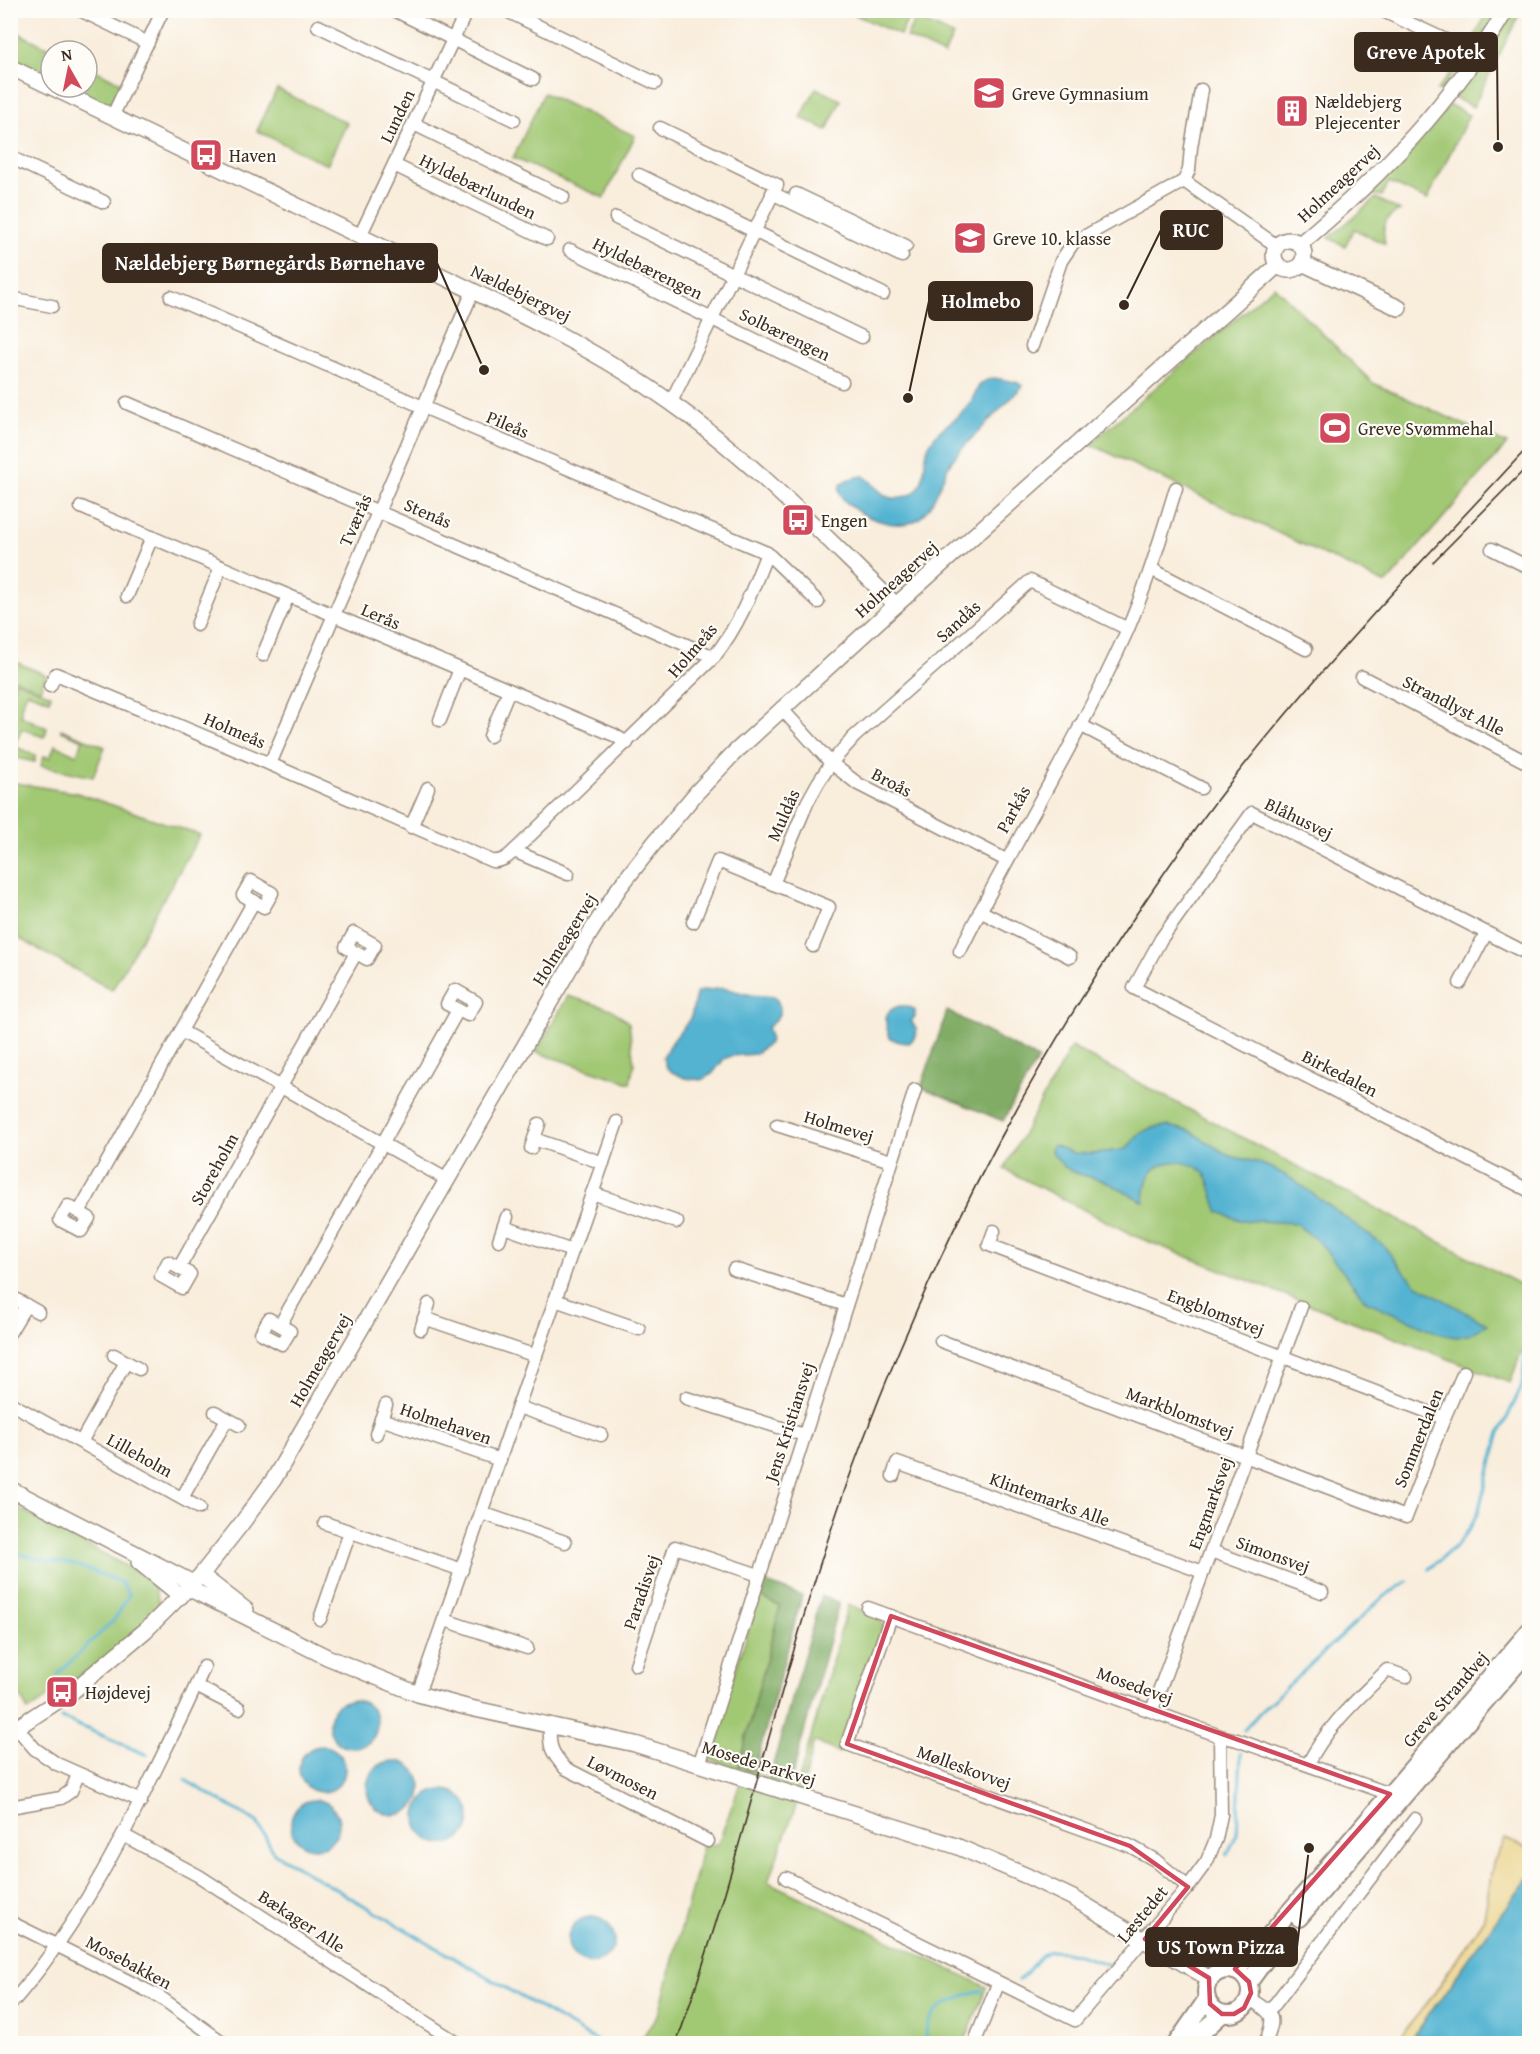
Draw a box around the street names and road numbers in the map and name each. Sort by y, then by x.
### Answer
street label: Lunden [372,85,422,147]
street label: Holmeagervej [1291,137,1385,229]
street label: Hyldebærlunden [415,146,541,226]
street label: Hyldebærengen [588,230,708,306]
street label: Nældebjergvej [466,257,576,329]
street label: Solbærengen [735,300,835,368]
street label: Pileås [483,403,533,445]
street label: Tværås [332,489,378,551]
street label: Stenås [400,491,456,535]
street label: Holmeagervej [848,534,944,624]
street label: Sandås [929,593,987,649]
street label: Lerås [357,596,405,636]
street label: Holmeås [660,617,724,683]
street label: Strandlyst Alle [1398,668,1510,742]
street label: Holmeås [200,705,270,755]
street label: Broås [867,760,917,804]
street label: Parkås [989,780,1037,838]
street label: Muldås [760,784,806,846]
street label: Blåhusvej [1260,790,1338,846]
street label: Holmeagervej [525,888,603,990]
street label: Birkedalen [1298,1042,1382,1104]
street label: Holmevej [801,1103,877,1149]
street label: Storeholm [183,1128,245,1210]
street label: Engblomstvej [1164,1281,1268,1343]
street label: Holmeagervej [282,1308,358,1412]
street label: Jens Kristiansvej [756,1359,821,1487]
street label: Markblomstvej [1122,1379,1238,1445]
street label: Sommerdalen [1386,1384,1450,1492]
street label: Holmehaven [397,1395,495,1451]
street label: Lilleholm [102,1426,178,1484]
street label: Engmarksvej [1181,1453,1239,1553]
street label: Klintemarks Alle [986,1465,1114,1533]
street label: Simonsvej [1232,1528,1314,1580]
street label: Paradisvej [616,1551,666,1633]
street label: Greve Strandvej [1396,1645,1494,1753]
street label: Mosedevej [1093,1659,1177,1711]
street label: Mosede Parkvej [699,1733,819,1793]
street label: Mølleskovvej [913,1738,1015,1796]
street label: Løvmosen [583,1748,663,1806]
street label: Læstedet [1110,1879,1175,1949]
street label: Bækager Alle [253,1883,351,1959]
street label: Mosebakken [81,1928,177,1996]

